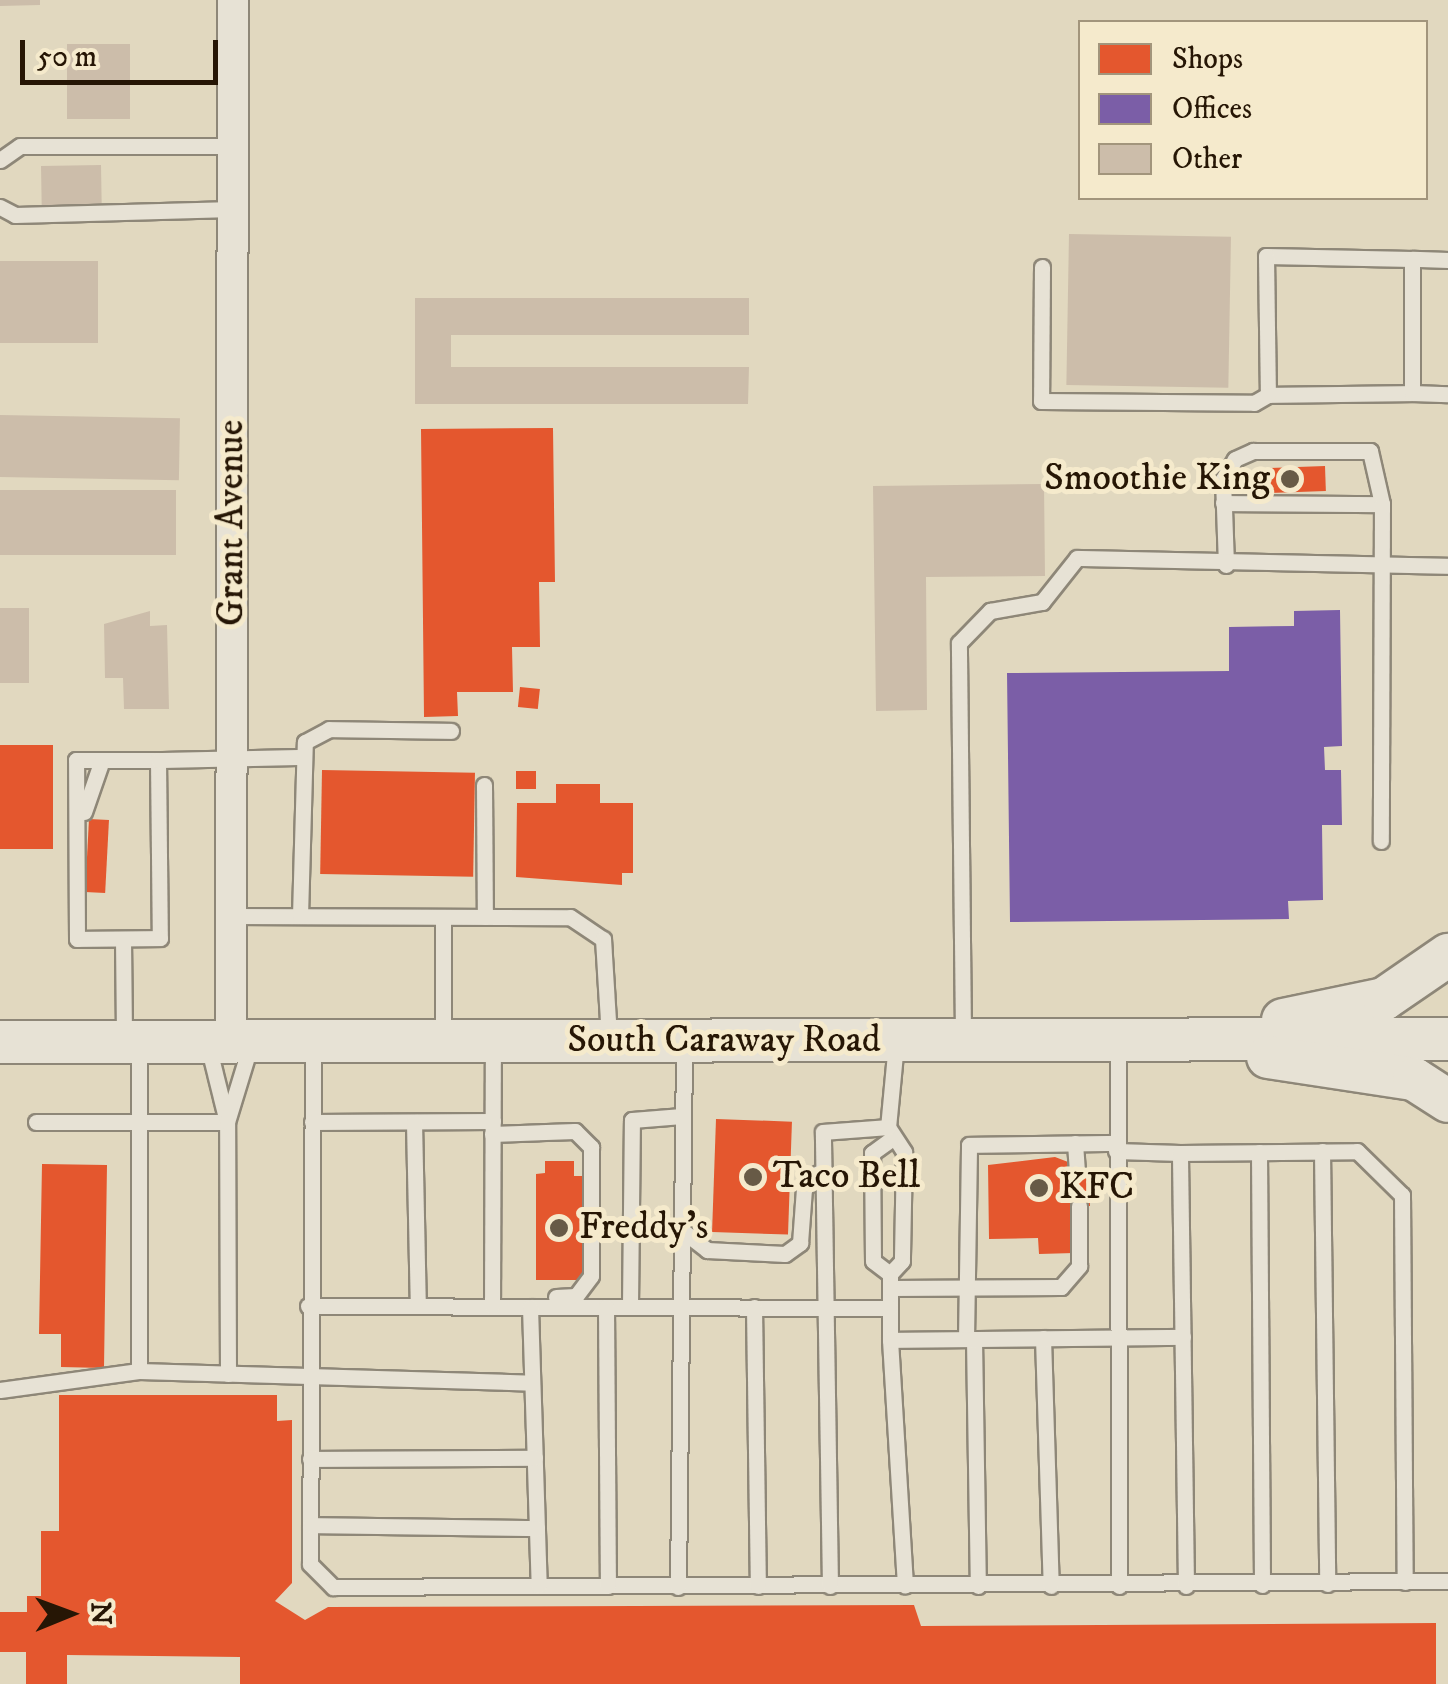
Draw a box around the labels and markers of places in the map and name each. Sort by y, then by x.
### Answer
place label: Smoothie King [1044,456,1270,502]
marker: Smoothie King [1279,468,1301,490]
place label: Taco Bell [773,1154,920,1200]
place label: KFC [1059,1165,1134,1211]
marker: Taco Bell [742,1166,764,1188]
marker: KFC [1028,1177,1050,1199]
place label: Freddy's [579,1205,708,1251]
marker: Freddy's [548,1217,570,1239]

